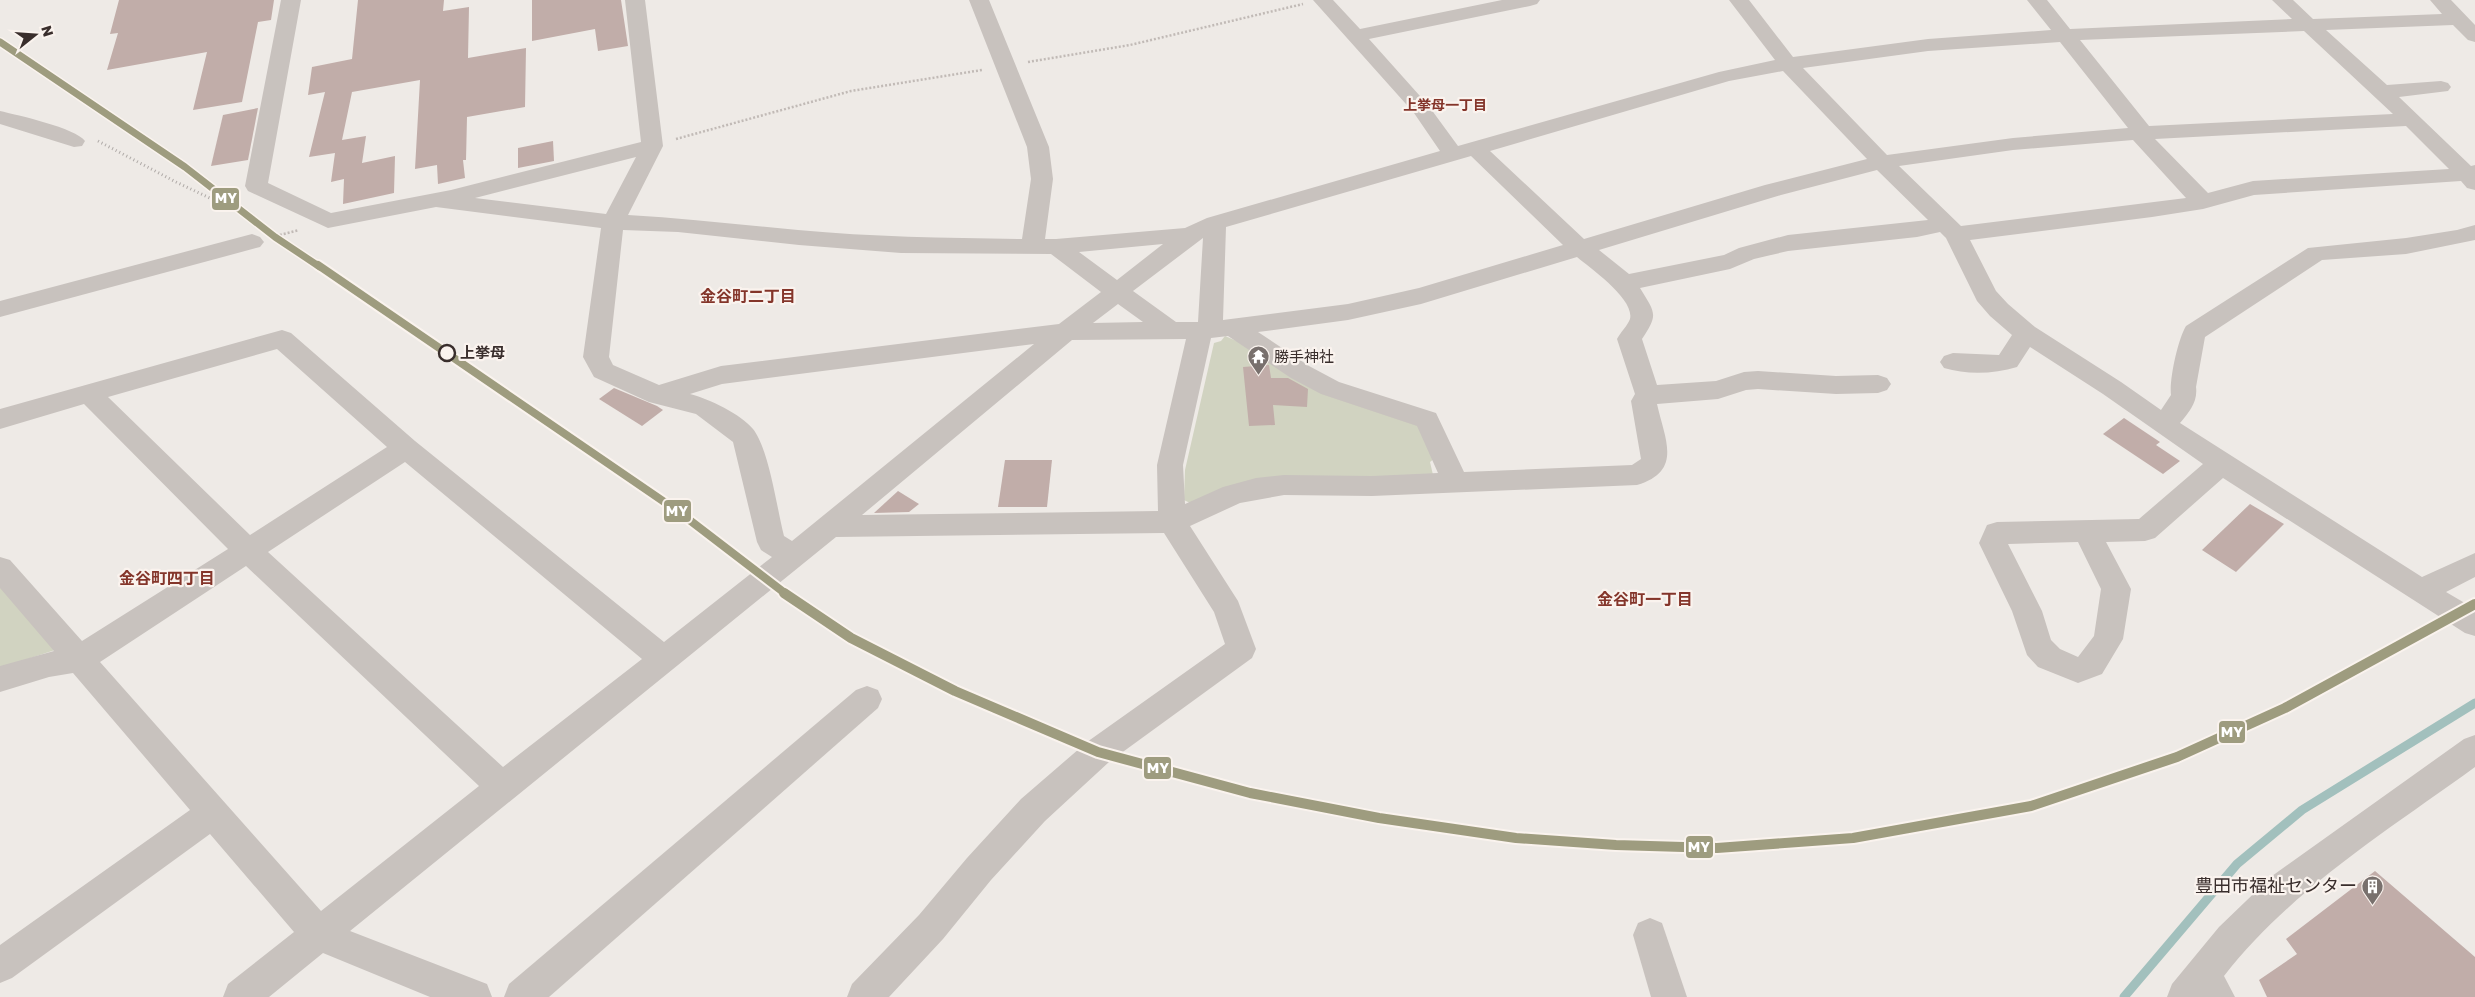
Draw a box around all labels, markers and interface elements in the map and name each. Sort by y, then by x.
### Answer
north arrow [10,10,60,60]
text: N [38,23,58,39]
district label: 上挙母一丁目 [1403,96,1487,113]
line badge: MY [211,187,240,211]
text: MY [215,189,237,206]
district label: 金谷町二丁目 [700,286,796,306]
place label: 上挙母 [460,343,505,361]
marker: 上挙母 [438,344,456,362]
temple icon: 勝手神社 [1246,345,1270,376]
place label: 勝手神社 [1274,347,1334,365]
line badge: MY [663,499,692,523]
text: MY [666,502,688,519]
district label: 金谷町四丁目 [119,568,215,588]
district label: 金谷町一丁目 [1597,589,1693,609]
line badge: MY [2218,720,2246,744]
text: MY [2221,723,2243,740]
line badge: MY [1143,756,1172,780]
text: MY [1147,759,1169,776]
line badge: MY [1685,835,1714,859]
text: MY [1688,838,1710,855]
place label: 豊田市福祉センター [2195,874,2357,896]
building icon: 豊田市福祉センター [2361,874,2385,905]

